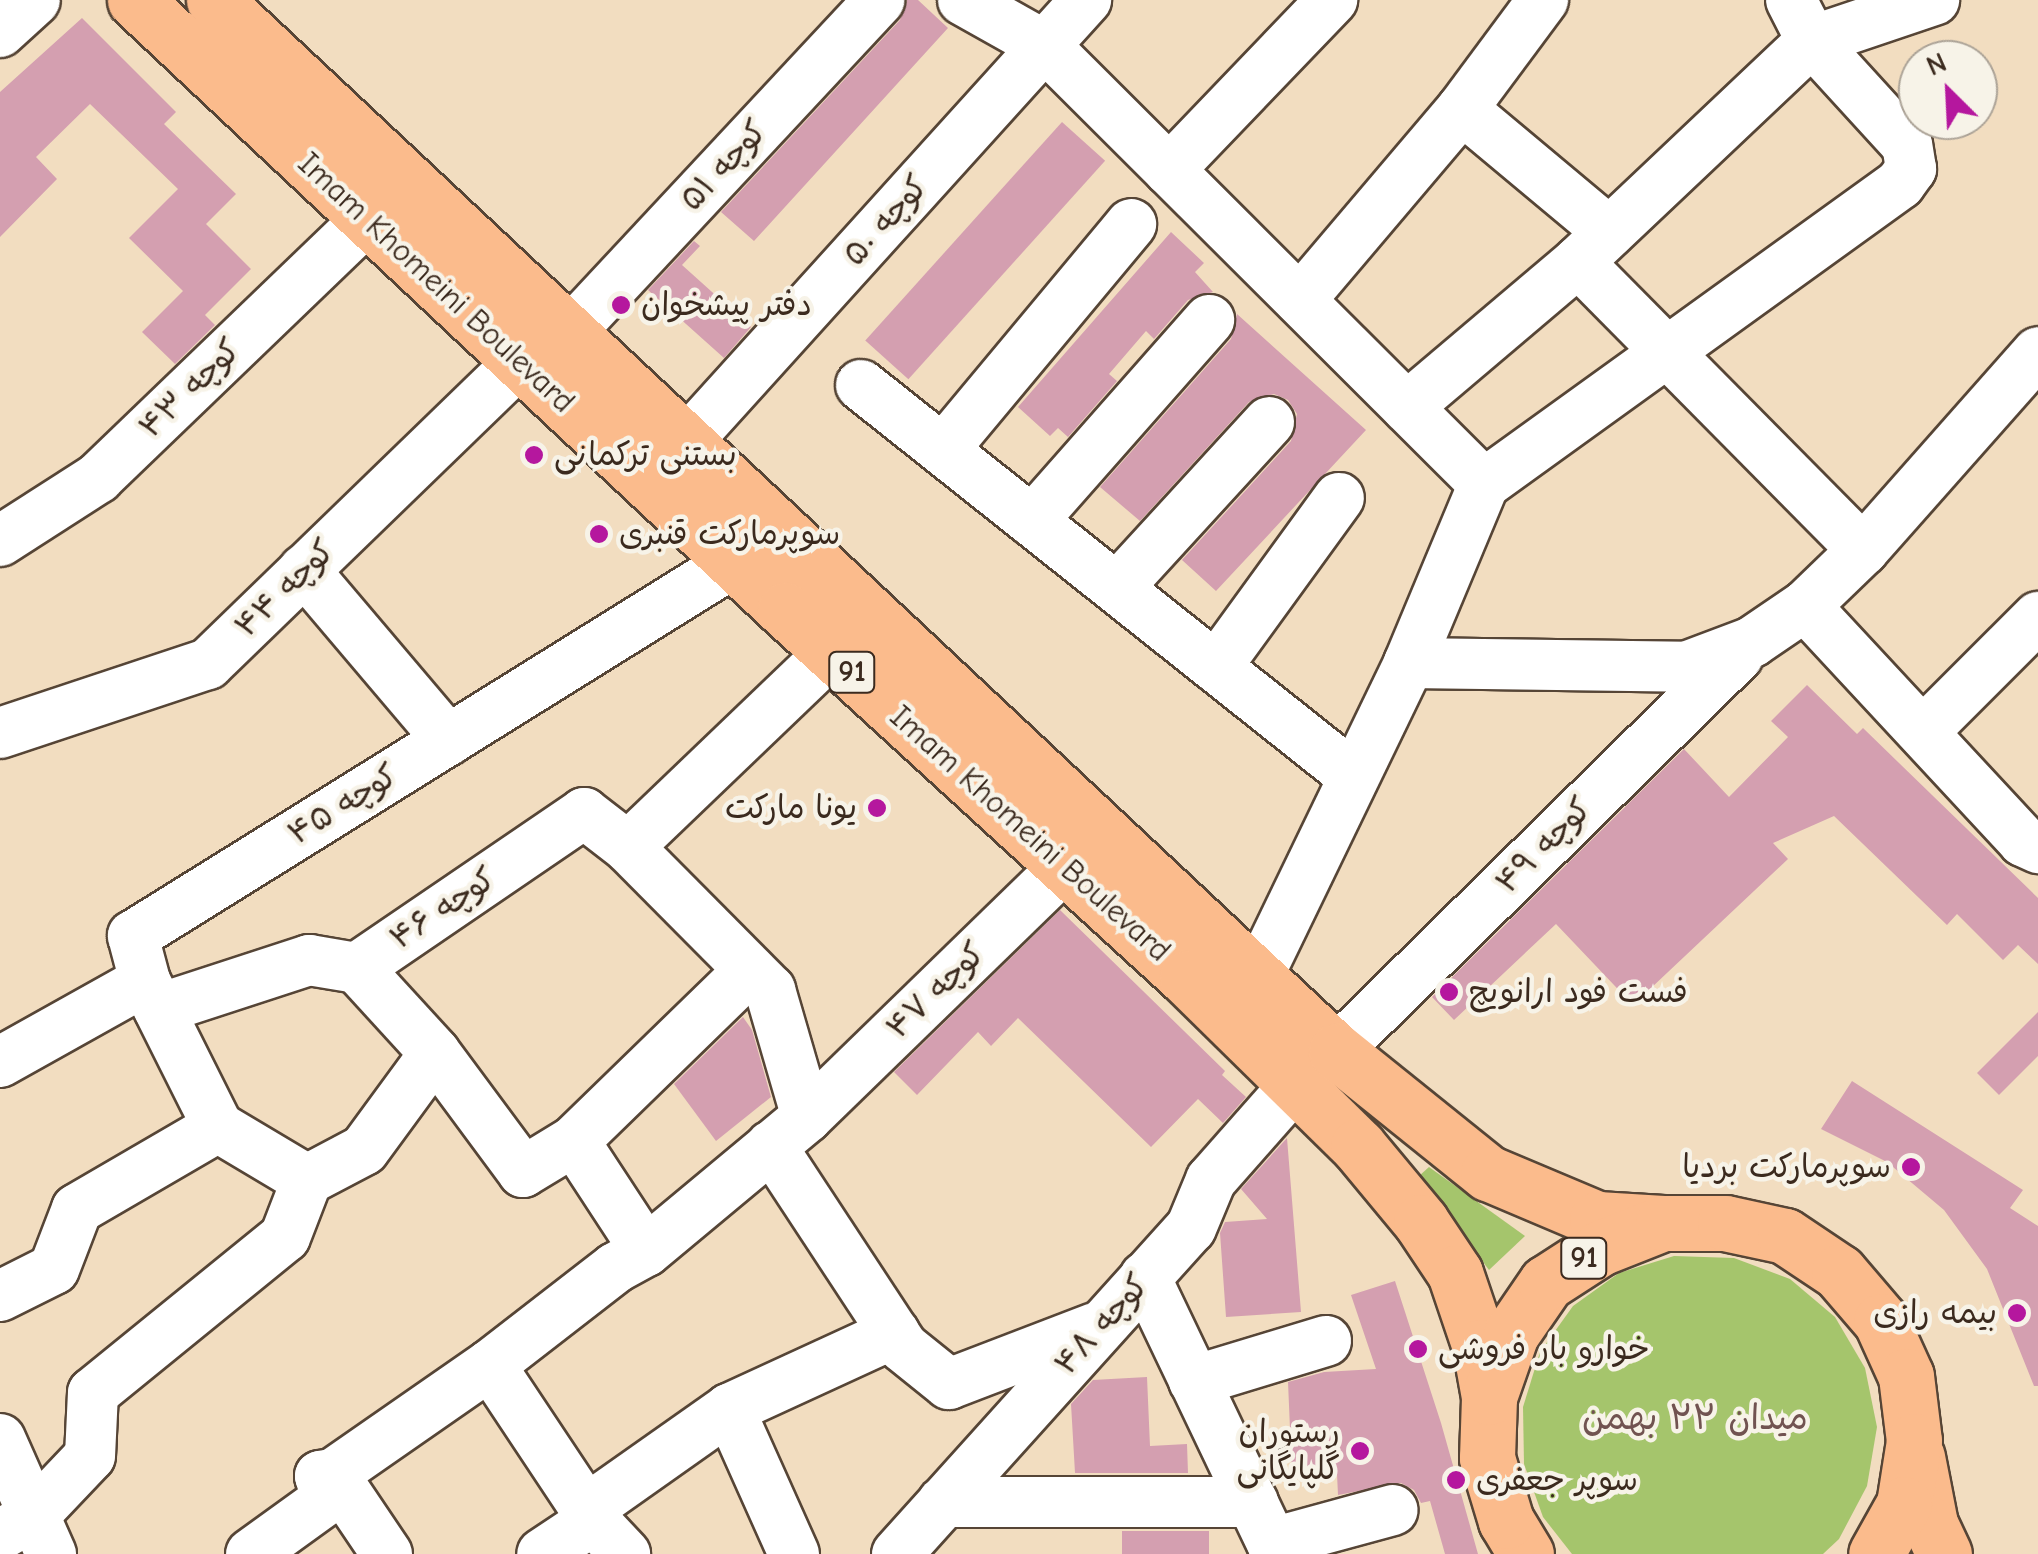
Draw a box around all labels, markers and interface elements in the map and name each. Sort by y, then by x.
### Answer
north arrow [1898,40,1998,140]
text: N [1922,46,1951,83]
street label: کوچه ۵۱ [673,113,775,219]
street label: Imam Khomeini Boulevard [290,145,582,421]
street label: کوچه ۵۰ [835,168,937,274]
place label: دفتر پیشخوان [641,286,812,324]
marker: دفتر پیشخوان [610,294,632,316]
street label: کوچه ۴۳ [131,331,249,447]
place label: بستنی ترکمانی [554,436,737,474]
marker: بستنی ترکمانی [523,444,545,466]
place label: سوپرمارکت قنبری [619,515,840,553]
marker: سوپرمارکت قنبری [588,523,610,545]
street label: کوچه ۴۴ [227,532,343,646]
road number: 91 [827,647,877,697]
street label: Imam Khomeini Boulevard [882,698,1178,970]
street label: کوچه ۴۵ [281,756,405,854]
place label: یونا مارکت [725,789,857,827]
street label: کوچه ۴۹ [1488,790,1600,902]
marker: یونا مارکت [866,797,888,819]
street label: کوچه ۴۶ [383,860,503,958]
street label: کوچه ۴۷ [879,935,993,1047]
place label: فست فود ارانویچ [1469,973,1688,1011]
marker: فست فود ارانویچ [1438,981,1460,1003]
place label: سوپرمارکت بردیا [1682,1148,1891,1186]
marker: سوپرمارکت بردیا [1900,1156,1922,1178]
road number: 91 [1559,1233,1609,1283]
street label: کوچه ۴۸ [1047,1267,1157,1383]
place label: بیمه رازی [1873,1294,1997,1332]
marker: بیمه رازی [2006,1302,2028,1324]
place label: خوارو بار فروشی [1438,1330,1650,1368]
marker: خوارو بار فروشی [1407,1338,1429,1360]
district label: میدان ۲۲ بهمن [1582,1397,1808,1439]
place label: رستوران گلپایگانی [1237,1414,1340,1489]
marker: رستوران گلپایگانی [1349,1440,1371,1462]
place label: سوپر جعفری [1476,1461,1638,1499]
marker: سوپر جعفری [1445,1469,1467,1491]

